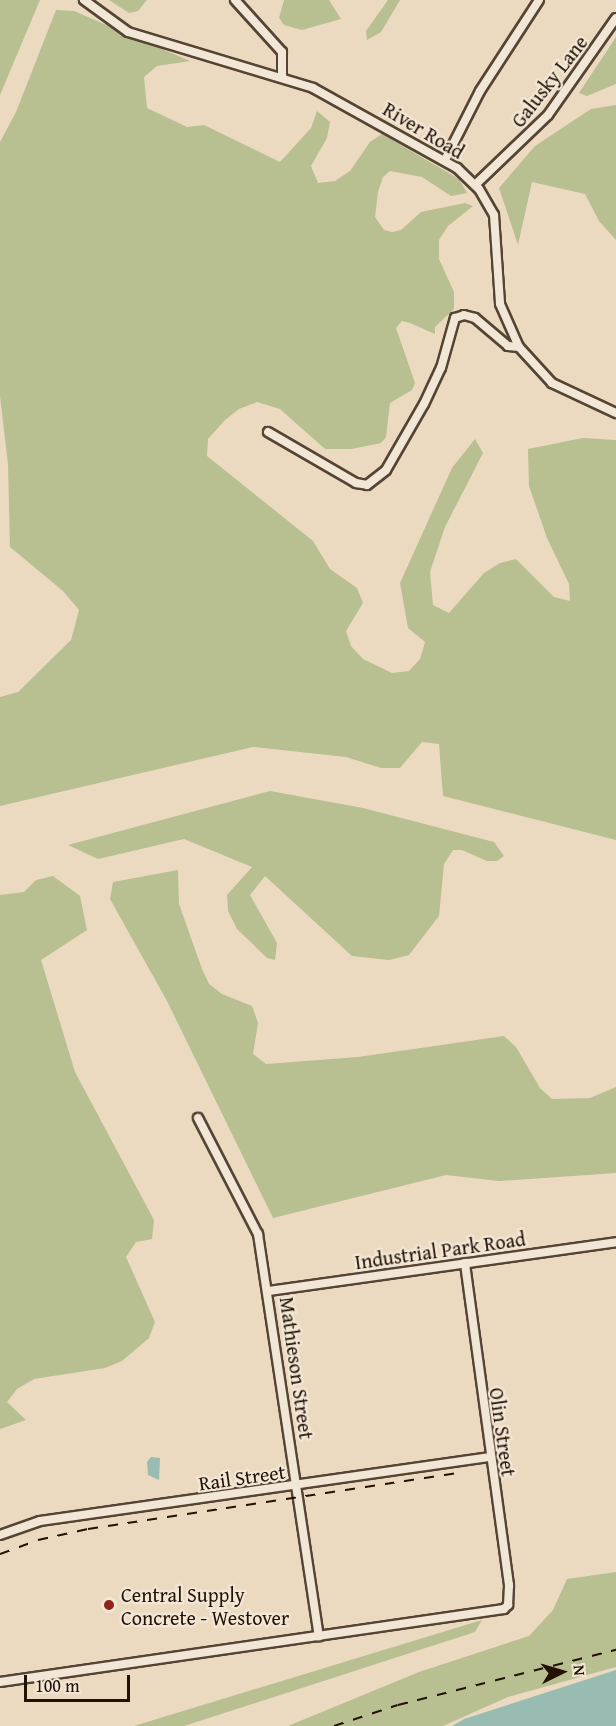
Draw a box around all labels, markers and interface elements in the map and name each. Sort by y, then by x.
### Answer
street label: Galusky Lane [506,30,592,132]
street label: River Road [379,96,469,164]
street label: Industrial Park Road [353,1226,527,1274]
street label: Mathieson Street [275,1295,319,1441]
street label: Olin Street [485,1386,521,1478]
street label: Rail Street [197,1459,287,1495]
place label: Central Supply Concrete - Westover [121,1582,289,1629]
marker: Central Supply Concrete - Westover [102,1598,116,1612]
north arrow [532,1642,592,1702]
scale bar [27,1663,134,1701]
text: N [568,1664,592,1677]
text: 100 m [35,1672,80,1699]

